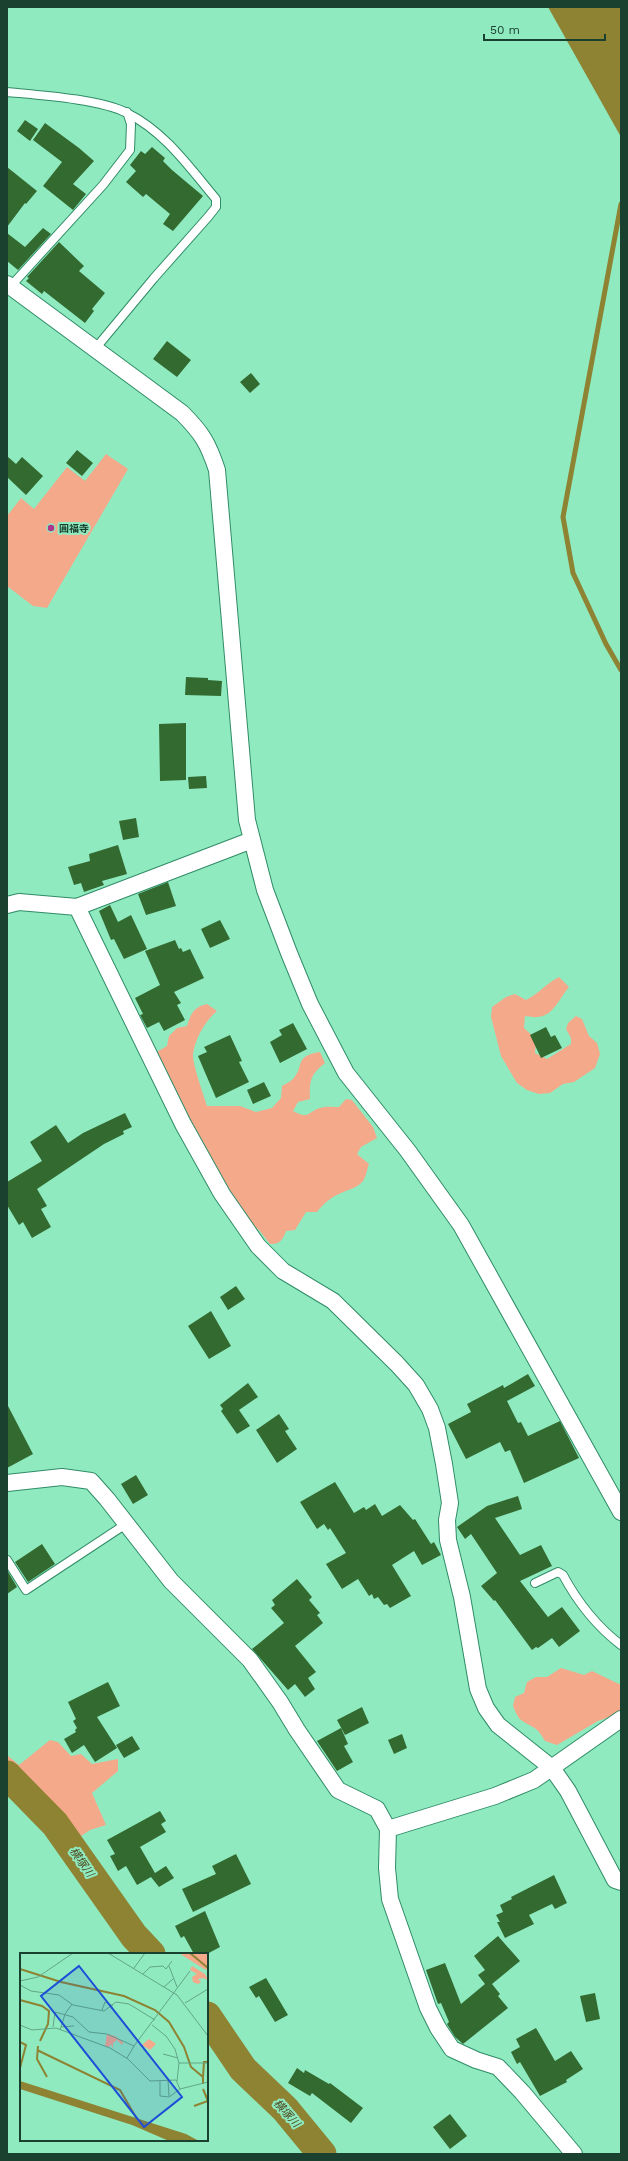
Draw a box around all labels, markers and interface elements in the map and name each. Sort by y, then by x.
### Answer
scale bar [484,16,605,42]
text: 50 m [490,23,520,37]
marker: 圓福寺 [46,523,56,533]
place label: 圓福寺 [59,523,89,534]
water label: 横塚川 [67,1845,97,1880]
inset map [20,1953,208,2141]
water label: 横塚川 [271,2097,303,2131]

